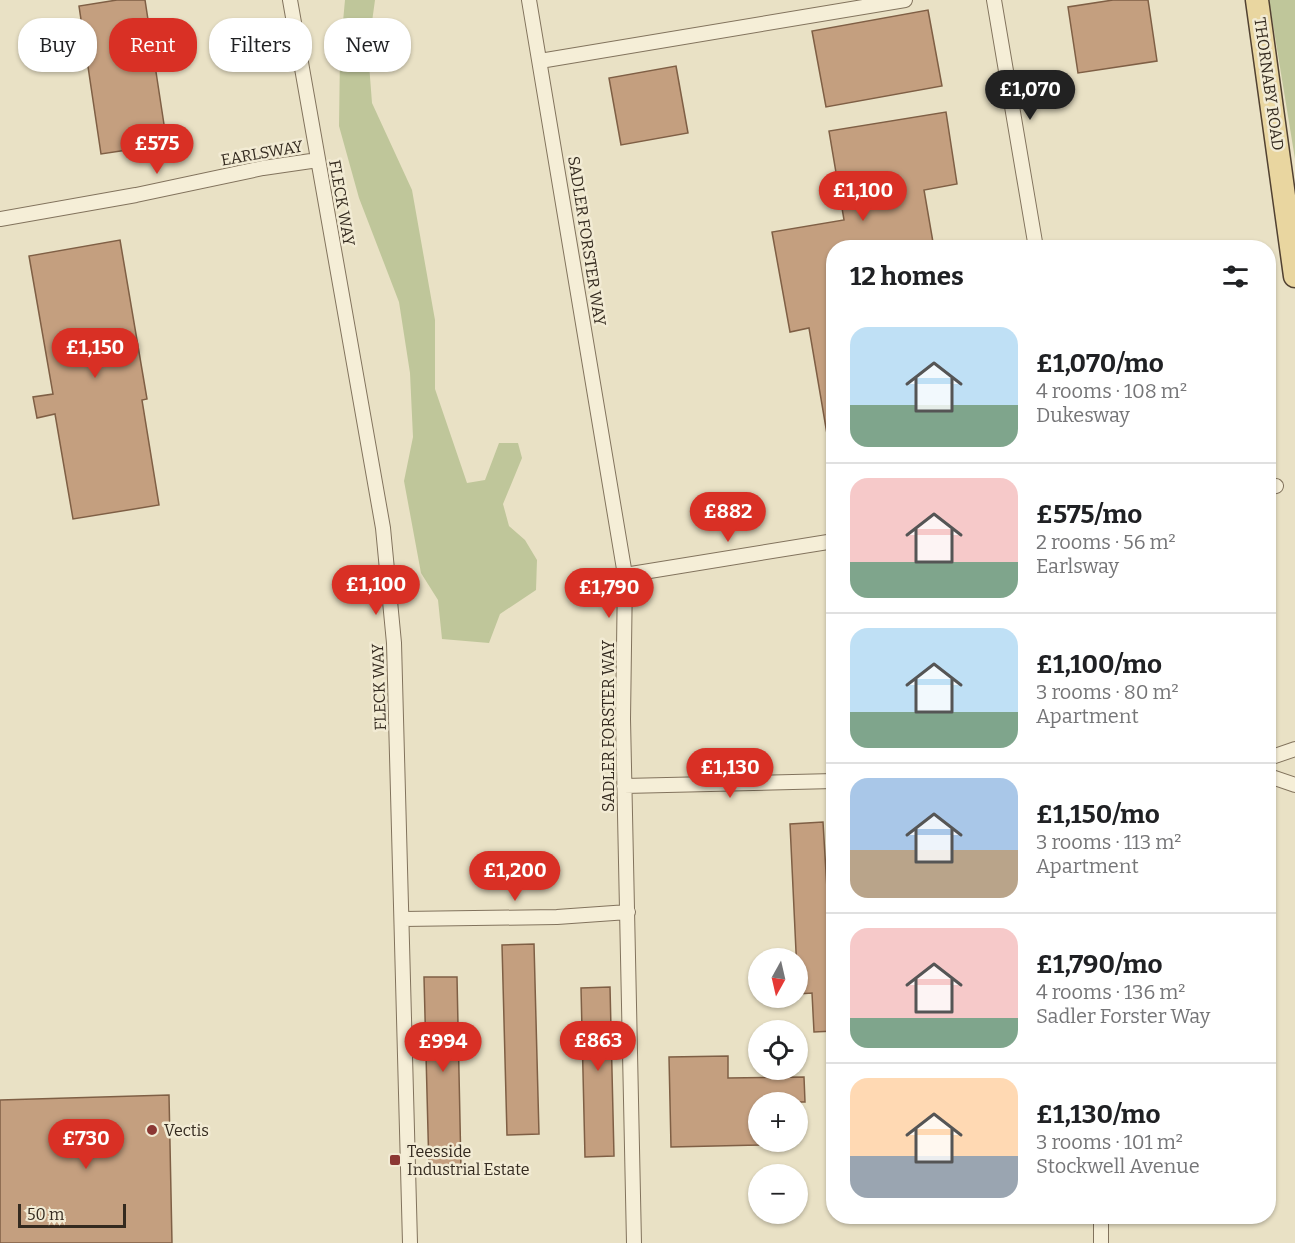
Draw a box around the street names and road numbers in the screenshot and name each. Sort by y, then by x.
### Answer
street label: THORNABY ROAD [1250,16,1288,152]
street label: EARLSWAY [219,136,305,170]
street label: SADLER FORSTER WAY [564,155,610,328]
street label: FLECK WAY [325,158,359,248]
street label: SADLER FORSTER WAY [599,639,618,812]
street label: FLECK WAY [368,642,390,731]

